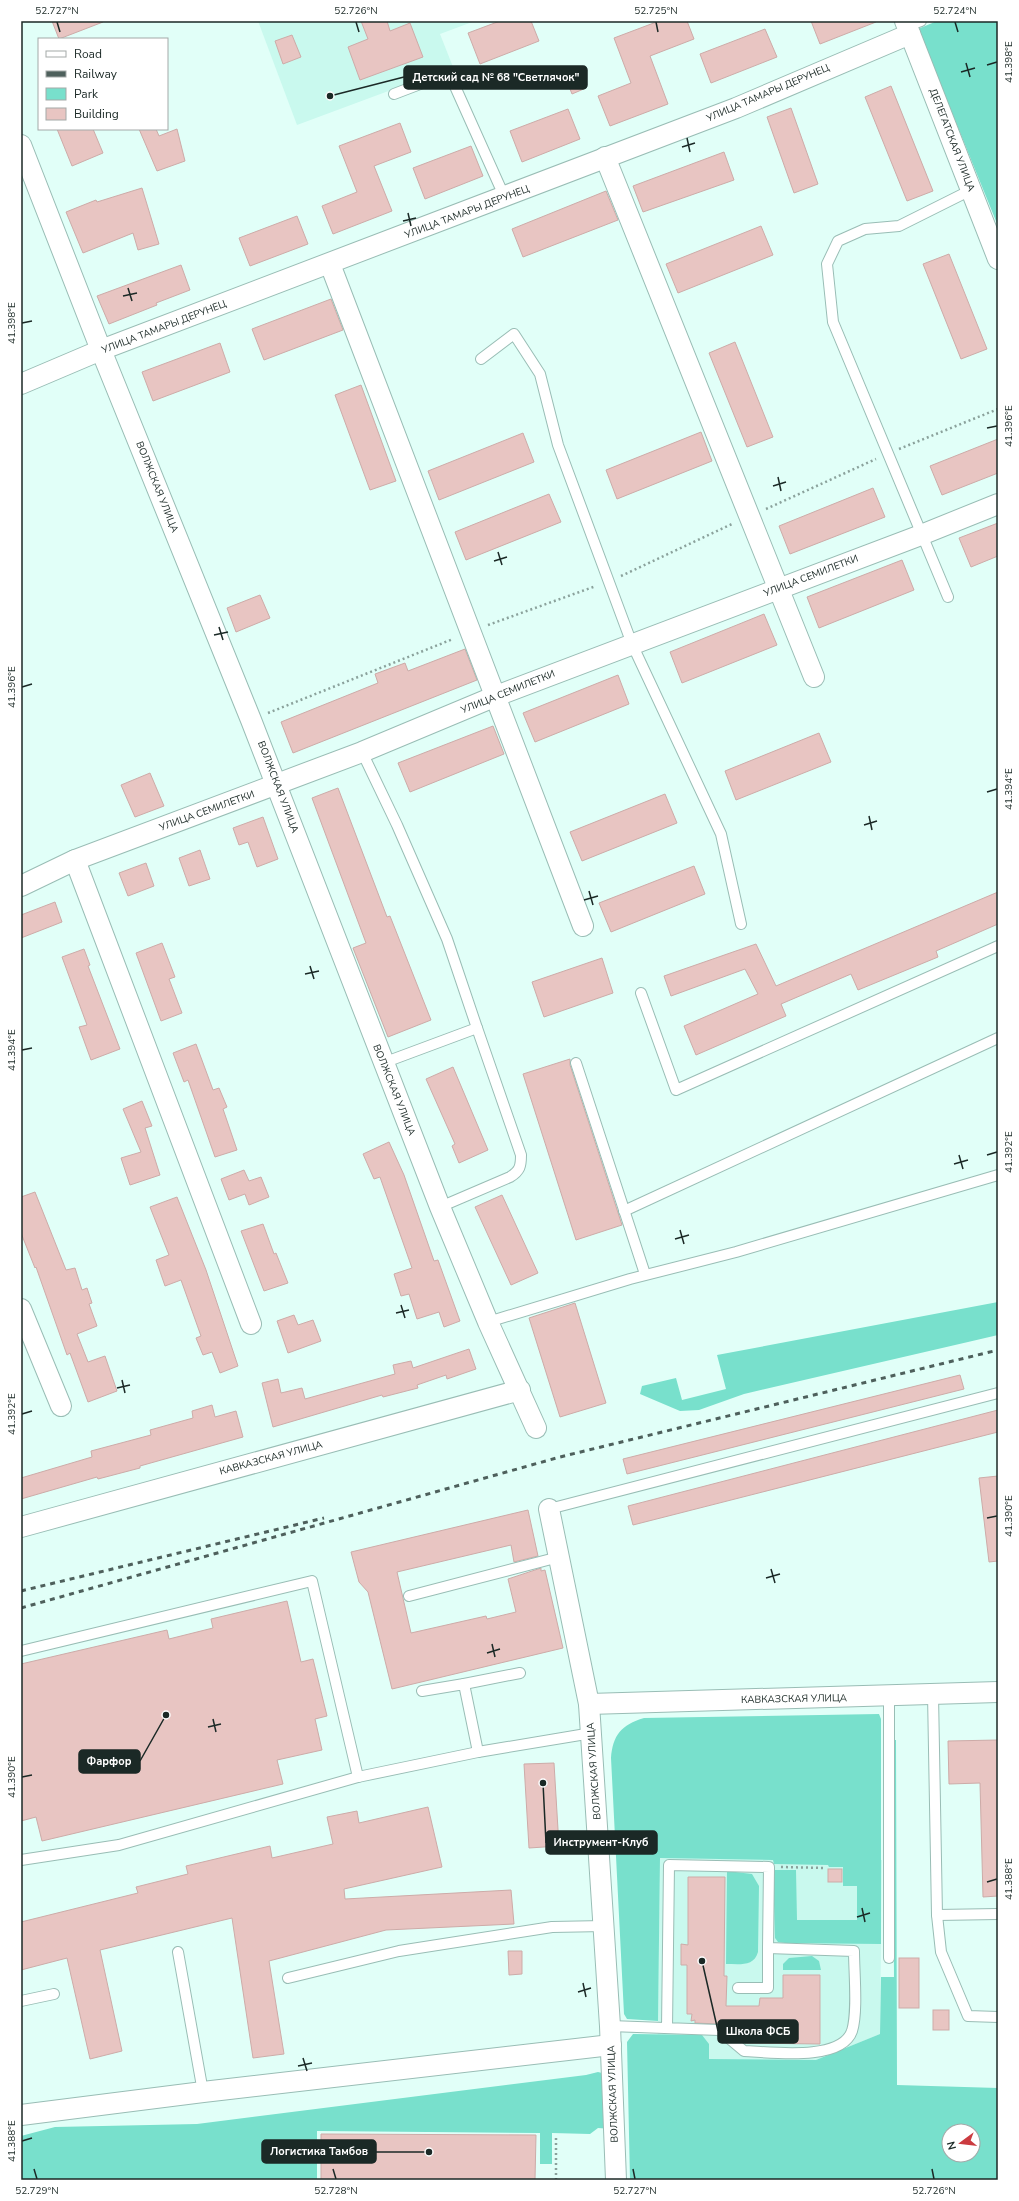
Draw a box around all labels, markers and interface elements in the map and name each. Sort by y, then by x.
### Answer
text: 52.727°N [35,4,79,18]
text: 52.726°N [334,4,378,18]
text: 52.725°N [634,4,678,18]
text: 52.724°N [933,4,977,18]
legend [38,38,168,130]
text: 41.398°E [1002,41,1016,83]
text: Road [74,46,102,62]
street label: УЛИЦА ТАМАРЫ ДЕРУНЕЦ [703,61,832,126]
text: Railway [74,66,118,82]
callout: Детский сад № 68 "Светлячок" [404,66,587,89]
text: Детский сад № 68 "Светлячок" [413,70,580,85]
text: Park [74,86,99,102]
street label: ДЕЛЕГАТСКАЯ УЛИЦА [926,86,978,194]
text: Building [74,106,119,122]
street label: УЛИЦА ТАМАРЫ ДЕРУНЕЦ [402,182,531,243]
street label: УЛИЦА ТАМАРЫ ДЕРУНЕЦ [99,297,228,358]
text: 41.398°E [5,302,19,344]
text: 41.396°E [1002,405,1016,447]
street label: ВОЛЖСКАЯ УЛИЦА [132,439,182,535]
street label: УЛИЦА СЕМИЛЕТКИ [761,551,860,601]
text: 41.396°E [5,666,19,708]
street label: УЛИЦА СЕМИЛЕТКИ [458,667,557,718]
street label: ВОЛЖСКАЯ УЛИЦА [254,739,302,836]
text: 41.394°E [1002,768,1016,810]
street label: УЛИЦА СЕМИЛЕТКИ [156,787,257,835]
text: 41.394°E [5,1029,19,1071]
street label: ВОЛЖСКАЯ УЛИЦА [369,1042,419,1138]
text: 41.392°E [1002,1131,1016,1173]
text: 41.392°E [5,1393,19,1435]
street label: КАВКАЗСКАЯ УЛИЦА [218,1437,325,1479]
text: 41.390°E [1002,1495,1016,1537]
street label: КАВКАЗСКАЯ УЛИЦА [741,1691,848,1707]
street label: ВОЛЖСКАЯ УЛИЦА [584,1721,604,1820]
callout: Фарфор [79,1750,140,1773]
text: Фарфор [86,1754,132,1769]
text: 41.390°E [5,1756,19,1798]
callout: Инструмент-Клуб [546,1831,657,1854]
text: Инструмент-Клуб [554,1835,648,1850]
text: 41.388°E [1002,1858,1016,1900]
callout: Школа ФСБ [718,2020,798,2043]
text: Школа ФСБ [726,2024,790,2039]
street label: ВОЛЖСКАЯ УЛИЦА [604,2044,622,2143]
text: 41.388°E [5,2120,19,2162]
north arrow [941,2123,981,2163]
callout: Логистика Тамбов [262,2140,376,2163]
text: N [944,2140,960,2151]
text: Логистика Тамбов [270,2144,368,2159]
text: 52.729°N [15,2184,59,2198]
text: 52.728°N [314,2184,358,2198]
text: 52.727°N [613,2184,657,2198]
text: 52.726°N [912,2184,956,2198]

